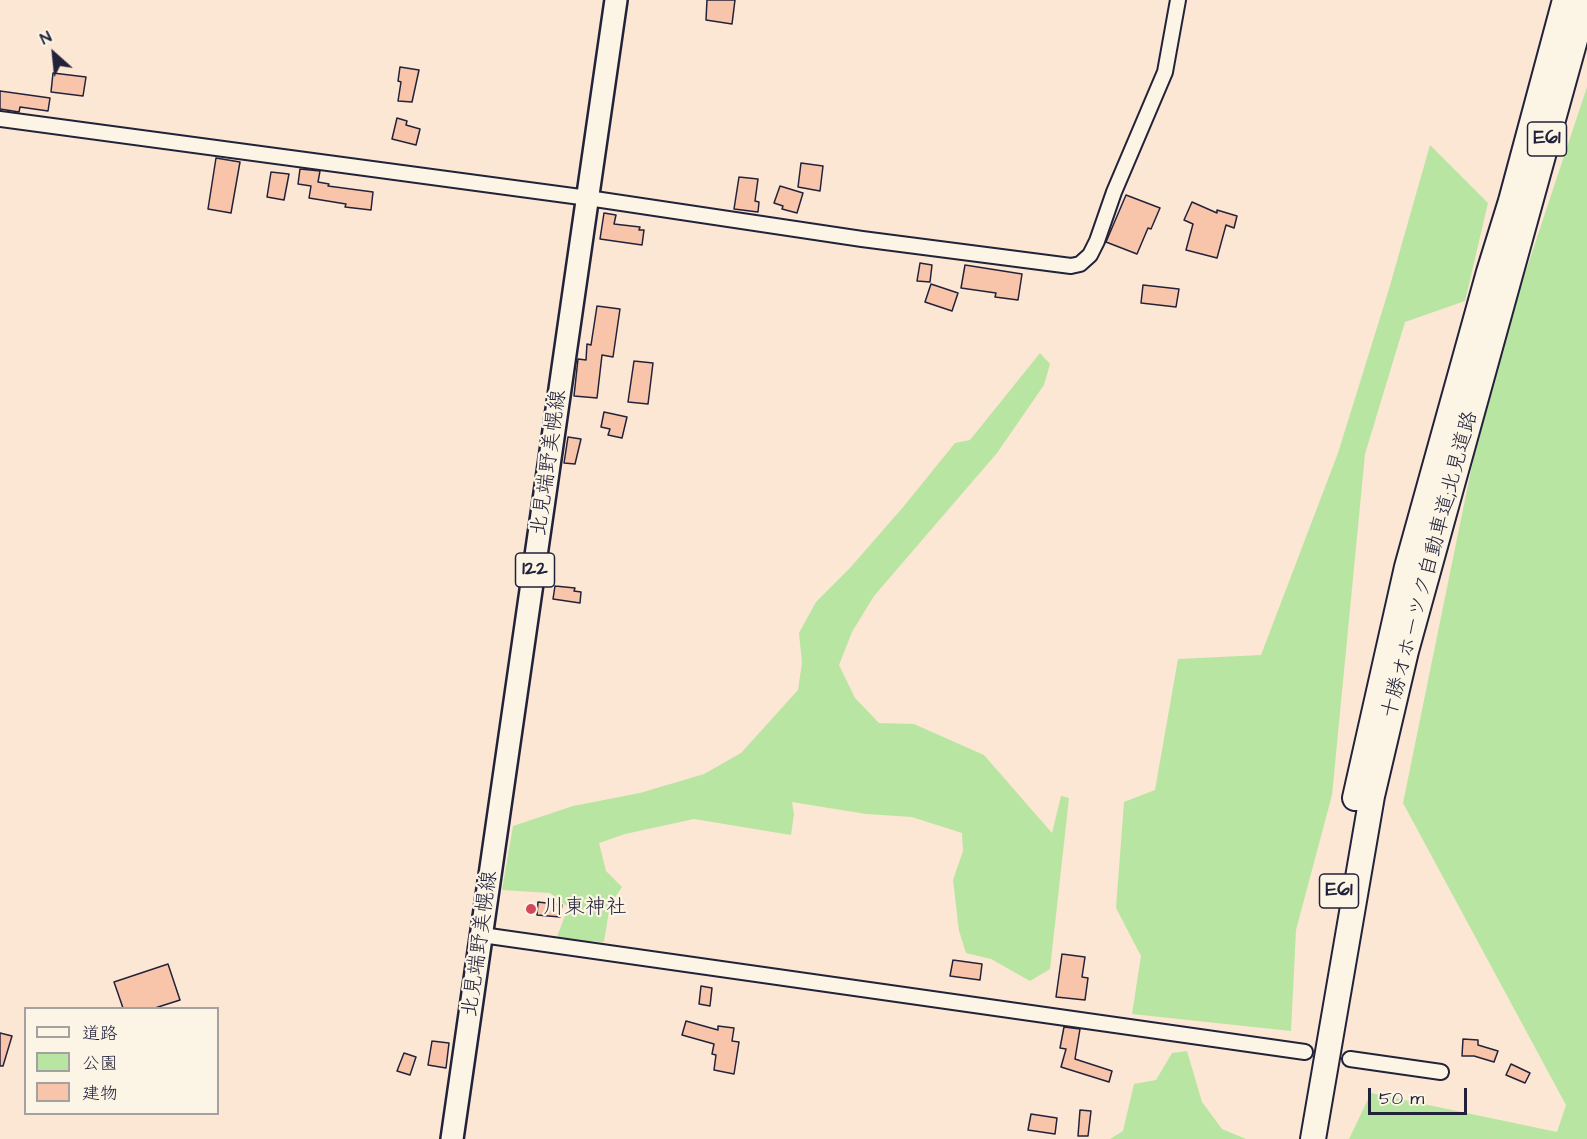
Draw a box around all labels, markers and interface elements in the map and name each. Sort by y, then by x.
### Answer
north arrow [24,24,84,84]
text: N [36,26,55,50]
road number: E61 [1528,122,1566,156]
street label: 北見端野美幌線 [527,388,573,538]
street label: 十勝オホーツク自動車道;北見道路 [1378,408,1484,722]
road number: 122 [516,553,554,587]
street label: 北見端野美幌線 [458,869,504,1019]
road number: E61 [1320,874,1358,908]
place label: 川東神社 [543,896,627,922]
marker: 川東神社 [524,902,538,916]
legend [24,1007,219,1115]
text: 道路 [82,1021,118,1046]
text: 公園 [82,1051,118,1076]
scale bar [1371,1076,1470,1114]
text: 建物 [82,1081,118,1106]
text: 50 m [1379,1086,1424,1111]

